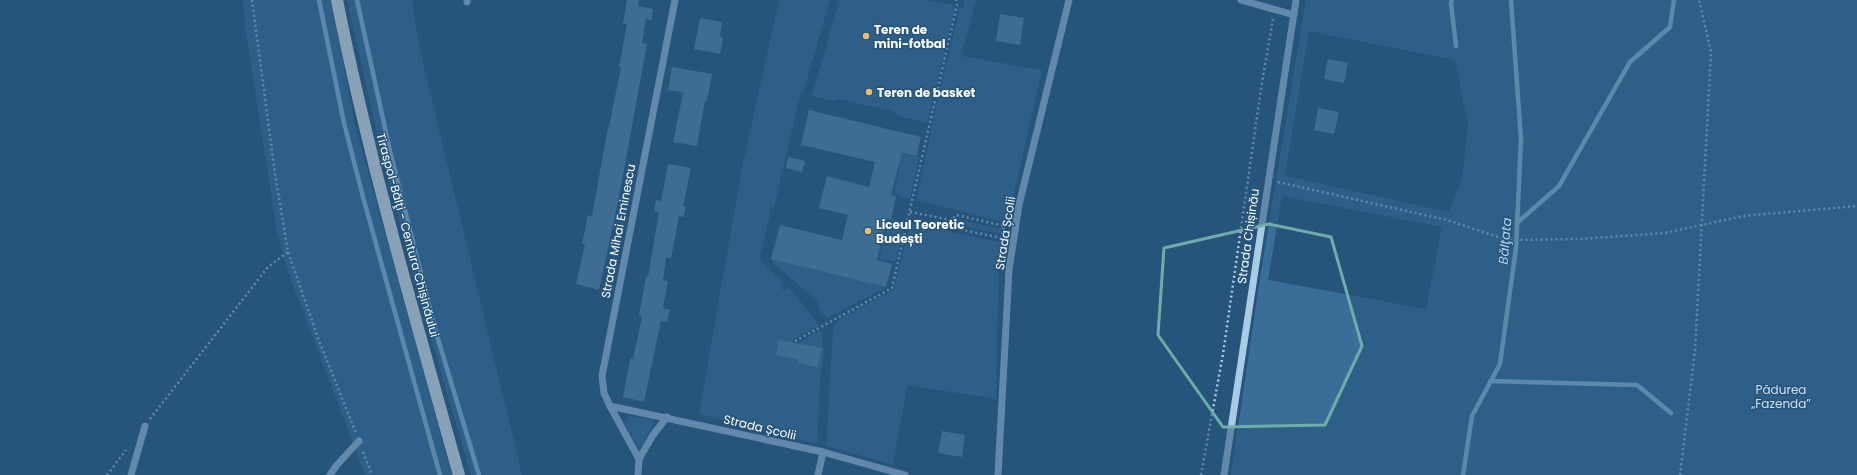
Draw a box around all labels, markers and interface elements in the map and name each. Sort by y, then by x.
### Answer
place label: Teren de mini-fotbal [874,21,946,52]
marker: Teren de mini-fotbal [861,31,871,41]
place label: Teren de basket [877,84,976,101]
marker: Teren de basket [864,87,874,97]
street label: Tiraspol-Bălţi - Centura Chișinăului [373,131,444,339]
street label: Strada Mihai Eminescu [597,162,639,300]
street label: Strada Chișinău [1233,187,1263,285]
street label: Strada Școlii [991,195,1019,271]
place label: Liceul Teoretic Budești [876,216,964,247]
water label: Bălţata [1493,217,1517,265]
marker: Liceul Teoretic Budești [863,226,873,236]
park label: Pădurea „Fazenda” [1750,381,1811,412]
street label: Strada Școlii [722,410,798,444]

